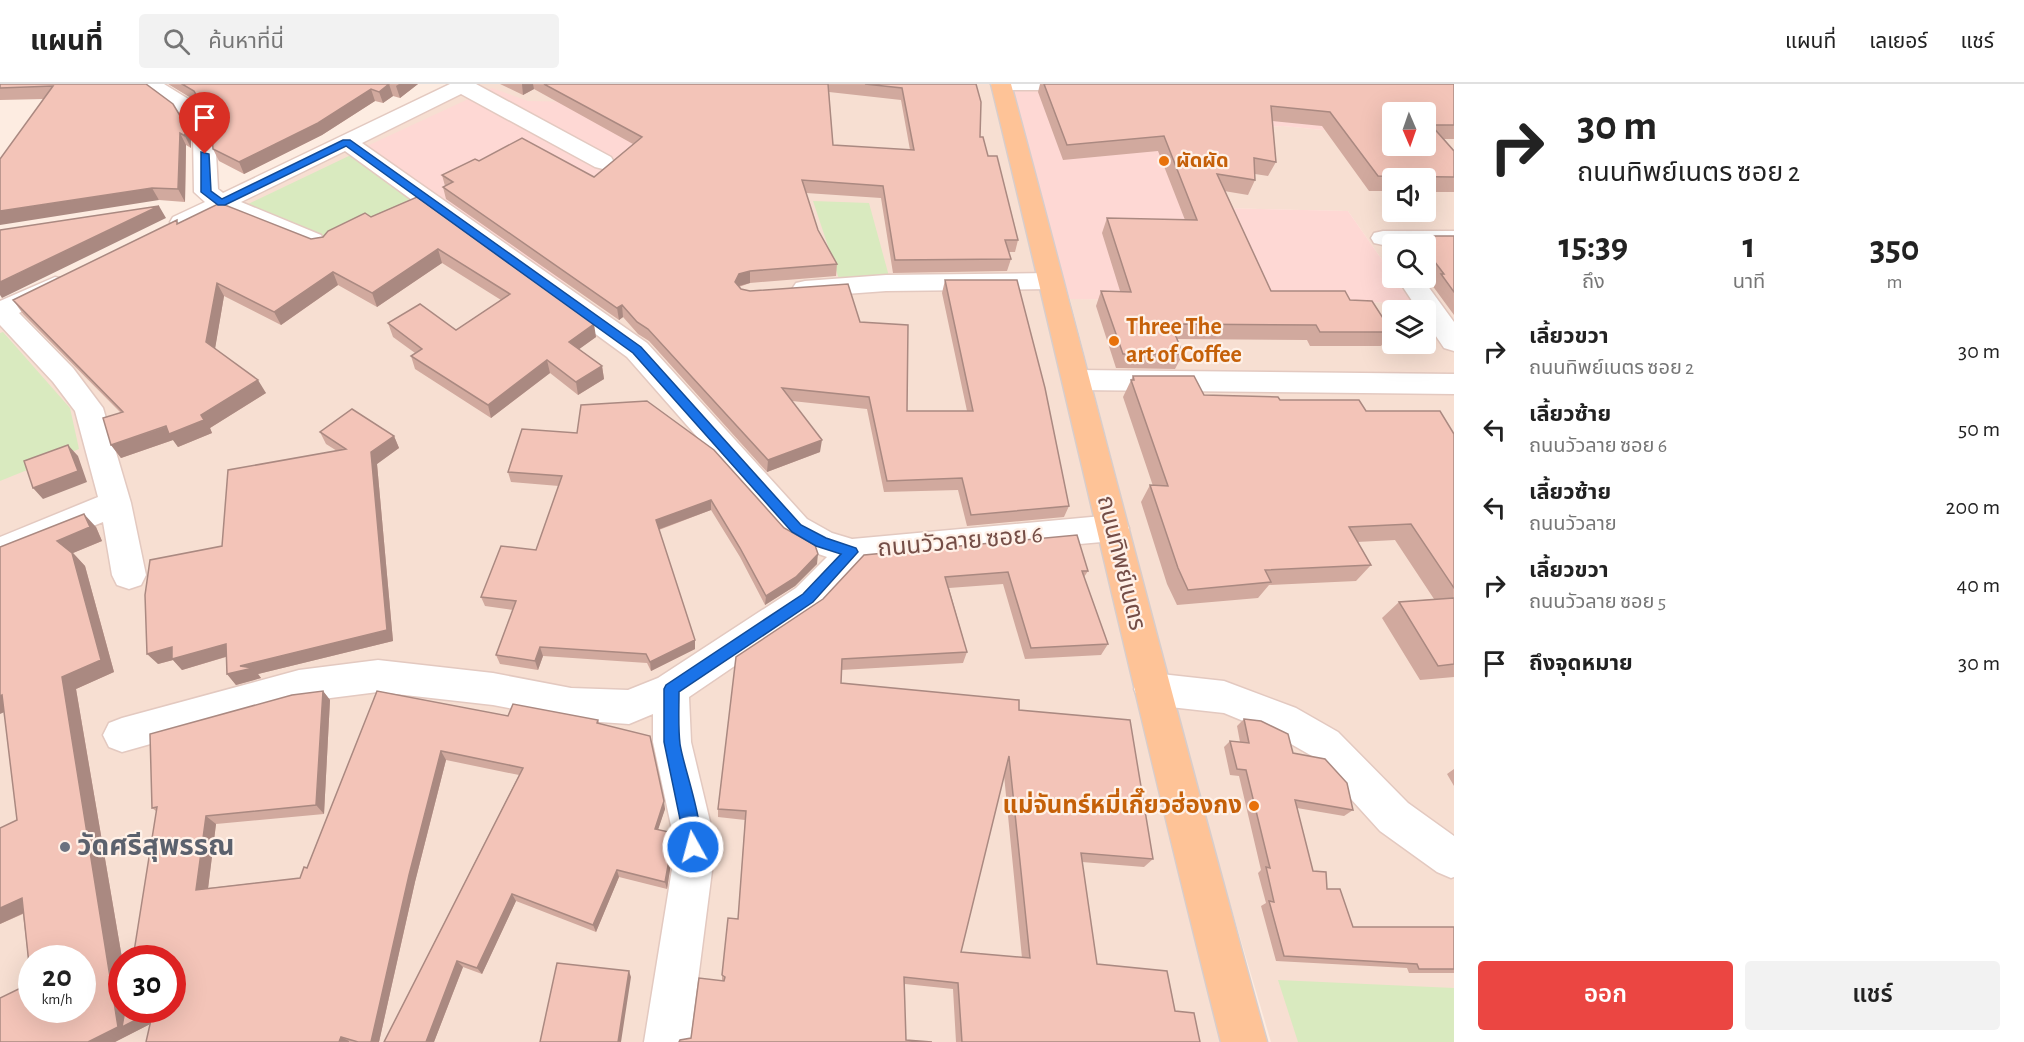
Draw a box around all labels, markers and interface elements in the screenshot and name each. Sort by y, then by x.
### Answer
search box [139,14,559,68]
icon: search [160,25,193,58]
text: แผนที่ [30,28,103,56]
text: ค้นหาที่นี่ [208,30,284,52]
text: แผนที่ [1785,31,1836,52]
text: เลเยอร์ [1869,31,1928,52]
text: แชร์ [1961,31,1994,52]
pin [179,92,230,154]
icon: arrive [188,101,221,134]
north arrow [1382,102,1436,156]
map controls [1382,102,1436,354]
text: 30 m [1577,105,1657,147]
icon: right [1478,108,1556,186]
place label: ผัดผัด [1176,151,1229,171]
marker: ผัดผัด [1157,154,1171,168]
text: ถนนทิพย์เนตร ซอย 2 [1577,159,1800,186]
button: sound [1382,168,1436,222]
text: 15:39 [1558,228,1628,264]
text: 1 [1742,228,1755,264]
text: 350 [1870,231,1920,267]
button: search [1382,234,1436,288]
text: ถึง [1582,272,1605,292]
text: นาที [1733,272,1765,292]
text: m [1887,272,1903,292]
button: layers [1382,300,1436,354]
place label: Three The art of Coffee [1126,315,1242,367]
text: เลี้ยวขวา [1529,325,1609,347]
marker: Three The art of Coffee [1107,334,1121,348]
icon: right [1478,335,1511,368]
text: 30 m [1958,340,2000,362]
text: ถนนทิพย์เนตร ซอย 2 [1529,358,1694,378]
text: เลี้ยวซ้าย [1529,403,1611,425]
icon: left [1478,413,1511,446]
text: 50 m [1958,418,2000,440]
text: ถนนวัวลาย ซอย 6 [1529,436,1667,456]
text: เลี้ยวซ้าย [1529,481,1611,503]
icon: left [1478,491,1511,524]
street label: ถนนทิพย์เนตร [1093,493,1149,633]
text: 200 m [1946,496,2000,518]
text: ถนนวัวลาย [1529,514,1617,534]
street label: ถนนวัวลาย ซอย 6 [876,522,1044,561]
text: เลี้ยวขวา [1529,559,1609,581]
icon: right [1478,569,1511,602]
text: 40 m [1957,574,2000,596]
text: ถนนวัวลาย ซอย 5 [1529,592,1666,612]
icon: arrive [1478,647,1511,680]
text: ถึงจุดหมาย [1529,652,1633,674]
text: 30 m [1958,652,2000,674]
place label: แม่จันทร์หมี่เกี๊ยวฮ่องกง [1003,788,1242,818]
marker: แม่จันทร์หมี่เกี๊ยวฮ่องกง [1247,799,1261,813]
position arrow [661,815,725,879]
place label: วัดศรีสุพรรณ [77,832,235,862]
marker: วัดศรีสุพรรณ [58,840,72,854]
speed limit sign: 30 [108,945,186,1023]
button: ออก [1478,961,1733,1030]
button: แชร์ [1745,961,2000,1030]
text: 20 [42,962,72,992]
text: km/h [42,992,72,1007]

